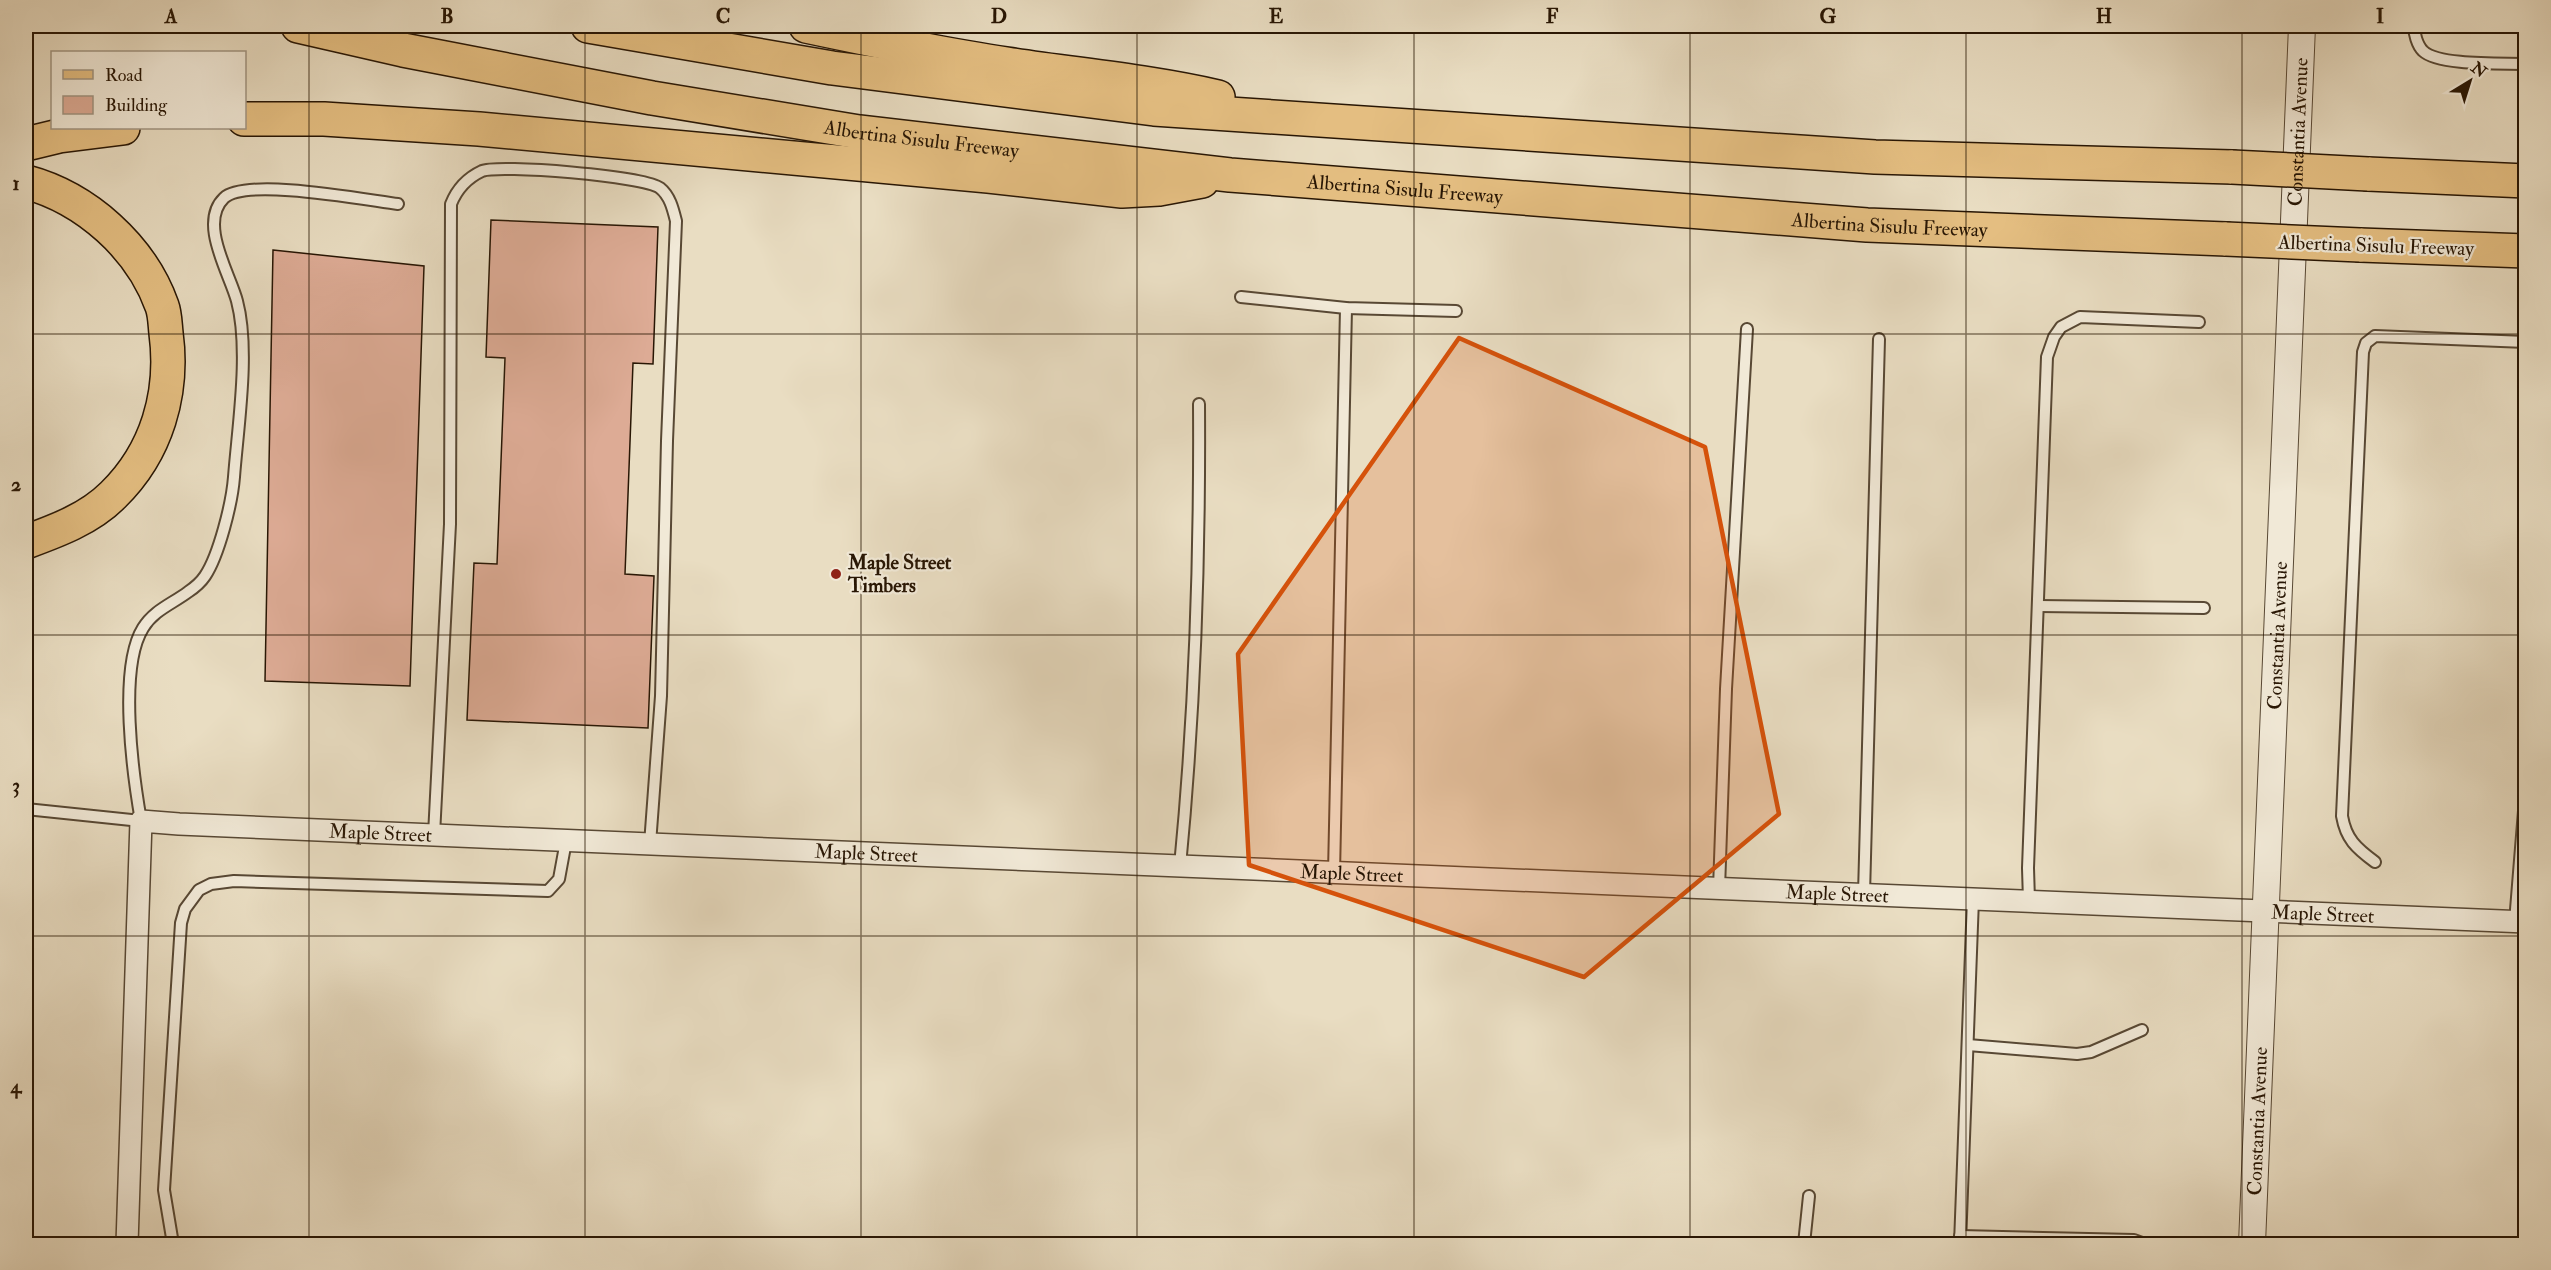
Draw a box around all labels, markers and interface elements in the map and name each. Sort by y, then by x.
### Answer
text: A [164,4,178,29]
text: B [440,4,454,29]
text: C [716,4,730,29]
text: D [991,4,1007,29]
text: E [1269,4,1284,29]
text: F [1546,4,1559,29]
text: G [1820,4,1837,29]
text: H [2096,4,2112,29]
text: I [2376,4,2384,29]
legend [51,51,246,129]
north arrow [2440,51,2500,111]
street label: Constantia Avenue [2283,57,2314,207]
text: N [2466,57,2491,83]
text: Road [105,64,143,87]
text: Building [105,94,168,117]
street label: Albertina Sisulu Freeway [821,114,1022,164]
street label: Albertina Sisulu Freeway [1305,169,1505,209]
text: 1 [12,171,20,196]
street label: Albertina Sisulu Freeway [1789,207,1989,243]
street label: Albertina Sisulu Freeway [2276,230,2476,261]
text: 2 [11,472,21,497]
place label: Maple Street Timbers [847,550,952,598]
street label: Constantia Avenue [2262,561,2293,710]
marker: Maple Street Timbers [829,567,843,581]
text: 3 [12,773,20,798]
street label: Maple Street [328,818,433,848]
street label: Maple Street [814,839,919,868]
street label: Maple Street [1299,859,1404,888]
street label: Maple Street [1785,879,1890,909]
street label: Maple Street [2271,899,2375,929]
street label: Constantia Avenue [2242,1046,2273,1196]
text: 4 [10,1074,23,1099]

